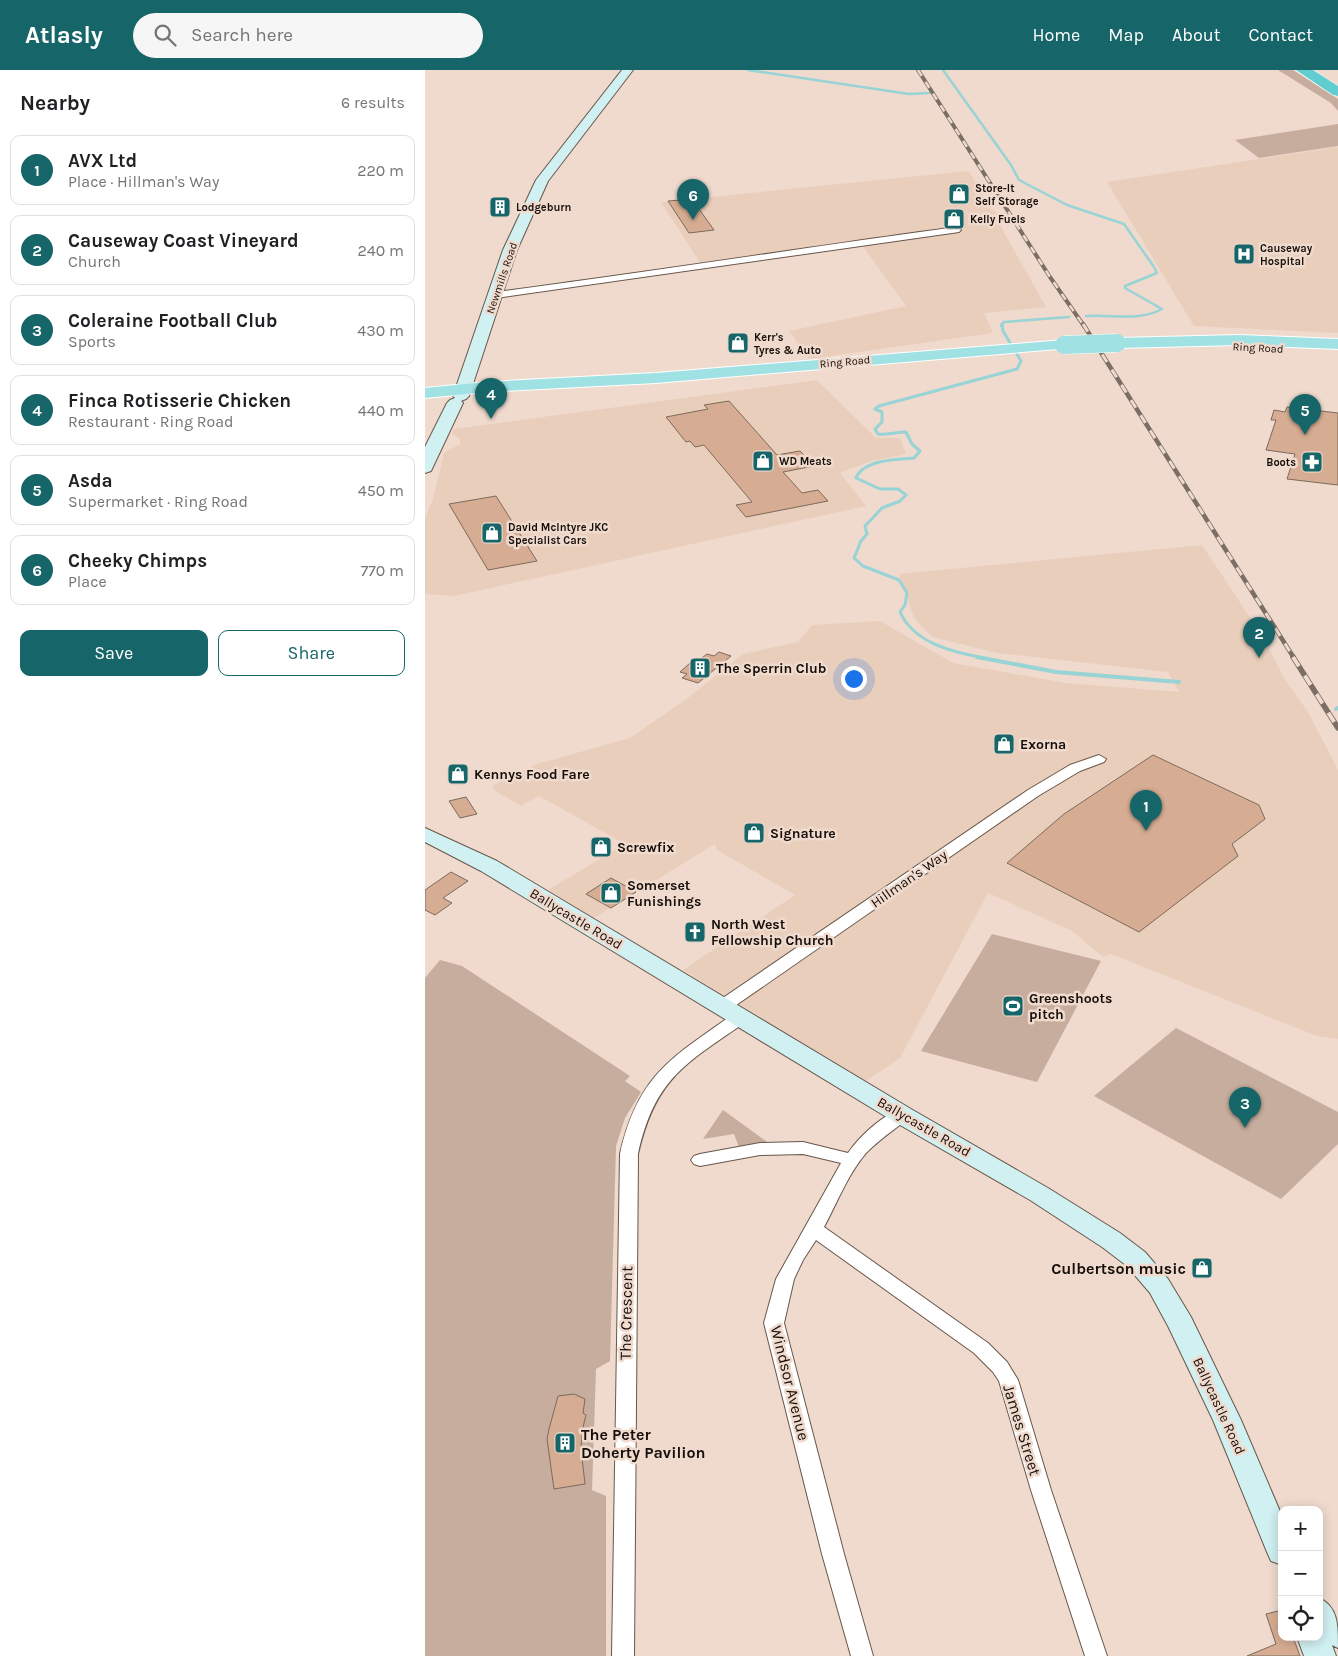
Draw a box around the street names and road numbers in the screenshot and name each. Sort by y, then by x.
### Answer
street label: Newmills Road [484,241,520,315]
street label: Ring Road [1232,340,1284,356]
street label: Ring Road [819,353,871,371]
street label: Hillman's Way [867,846,951,912]
street label: Ballycastle Road [527,885,625,953]
street label: Ballycastle Road [874,1093,974,1161]
street label: The Crescent [616,1266,636,1360]
street label: Windsor Avenue [767,1324,813,1442]
street label: Ballycastle Road [1189,1355,1249,1457]
street label: James Street [999,1382,1045,1478]

